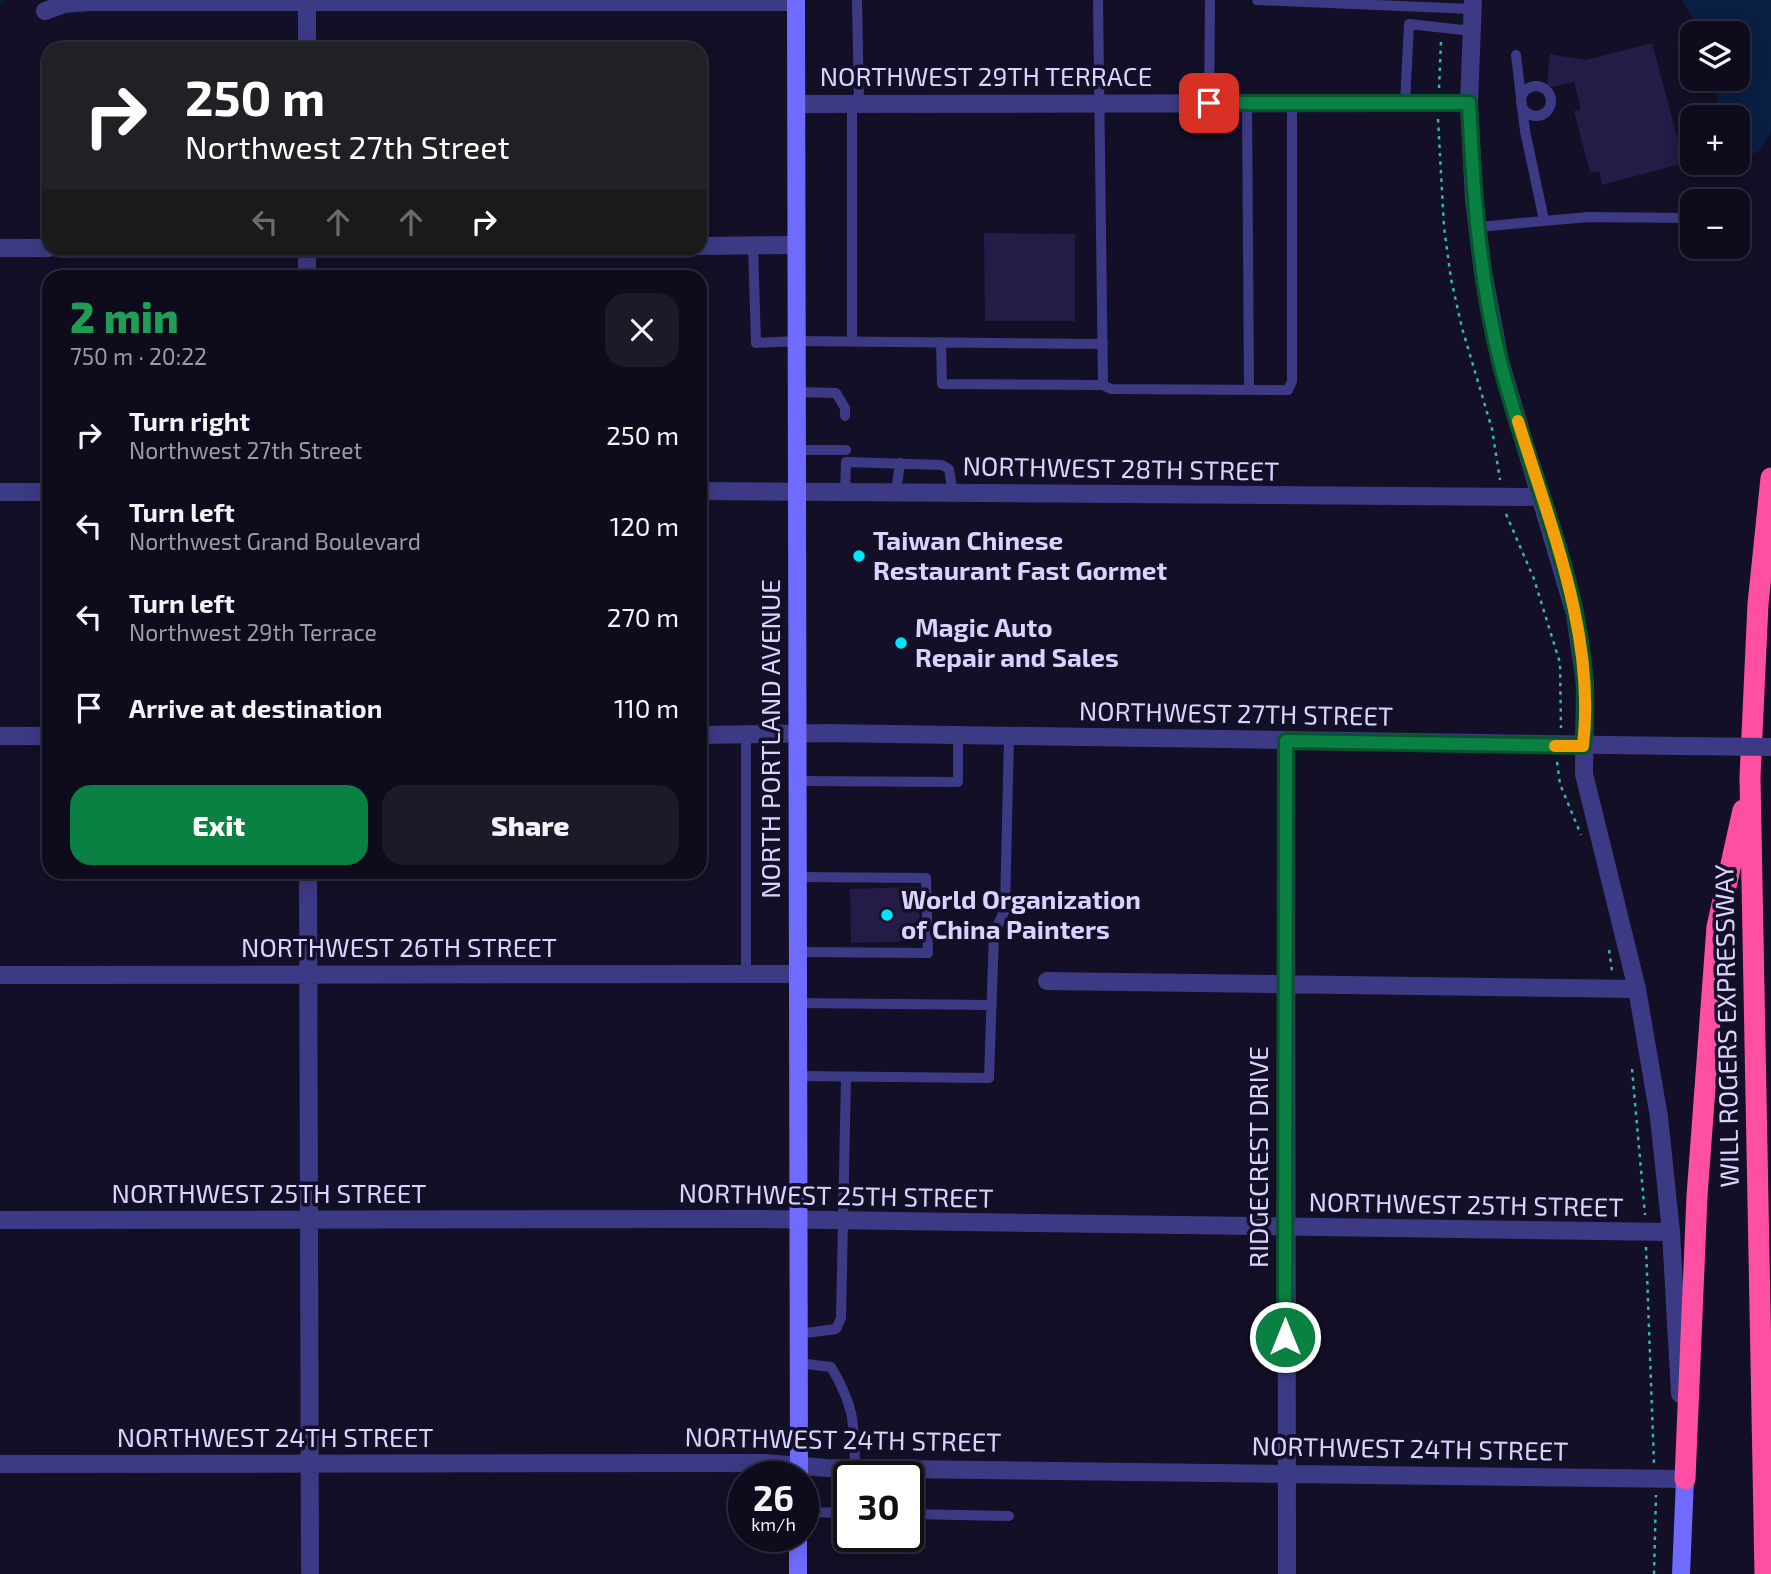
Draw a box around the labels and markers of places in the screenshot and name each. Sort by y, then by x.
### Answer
pin [1179,73,1239,133]
place label: Taiwan Chinese Restaurant Fast Gormet [873,524,1168,585]
marker: Taiwan Chinese Restaurant Fast Gormet [851,548,867,564]
place label: Magic Auto Repair and Sales [915,611,1119,672]
marker: Magic Auto Repair and Sales [893,635,909,651]
place label: World Organization of China Painters [901,883,1141,944]
marker: World Organization of China Painters [879,907,895,923]

